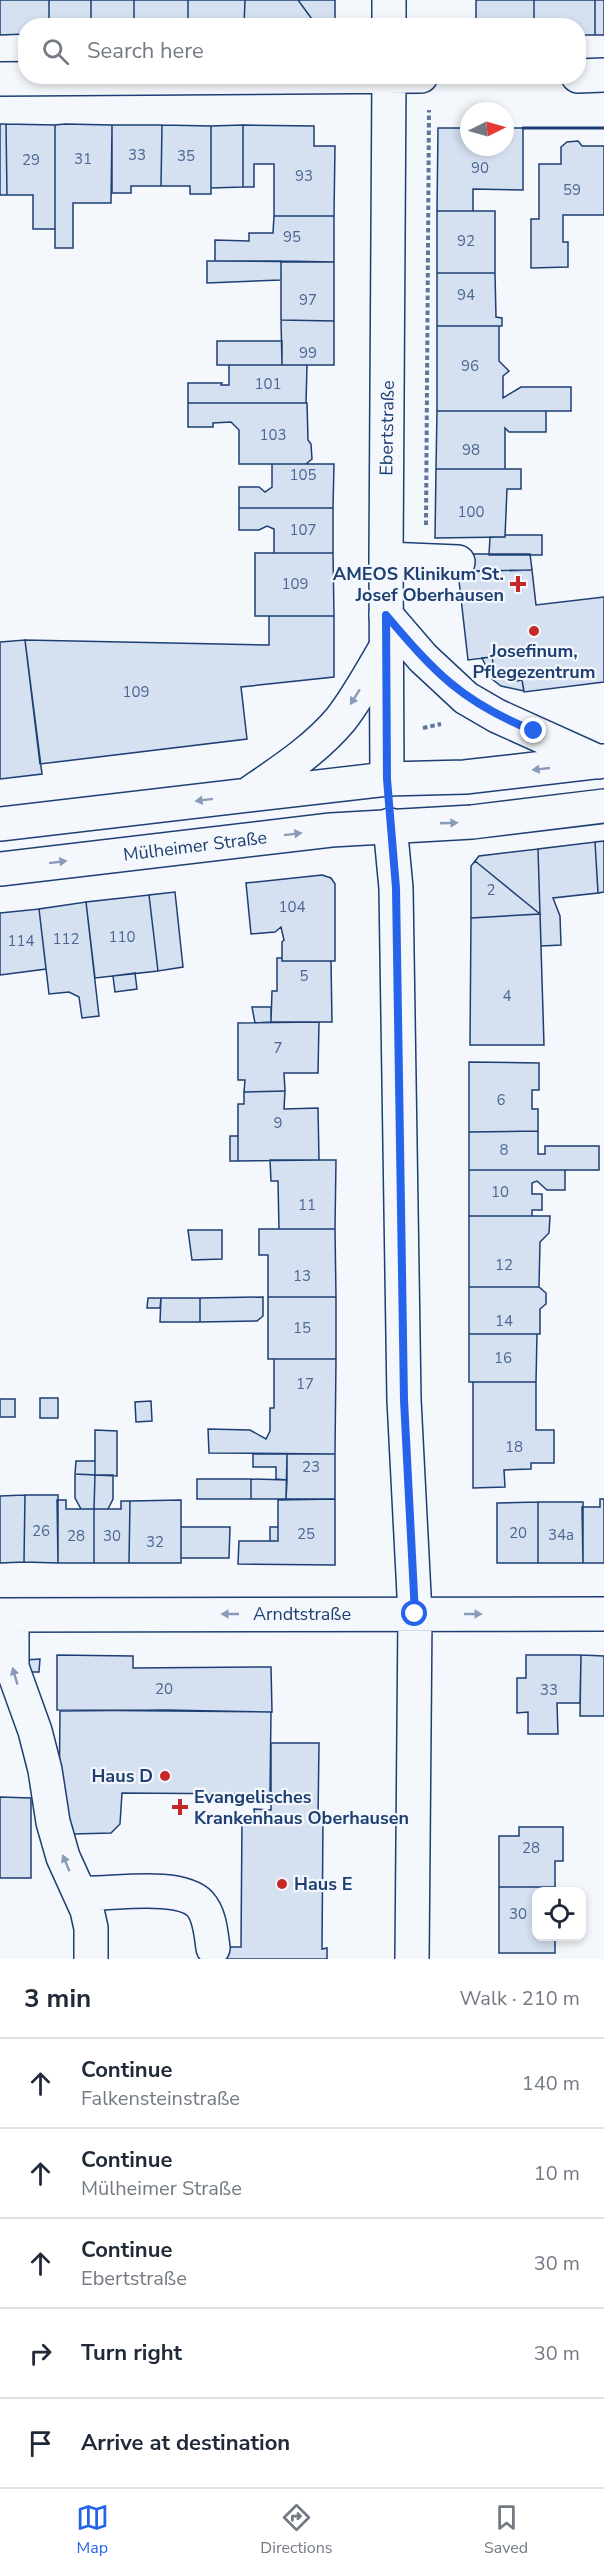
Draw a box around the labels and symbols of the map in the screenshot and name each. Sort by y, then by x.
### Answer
north arrow [460,102,514,156]
house number: 33 [128,145,146,165]
house number: 35 [177,146,195,166]
house number: 31 [74,149,92,169]
house number: 29 [22,150,40,170]
house number: 90 [471,158,489,178]
house number: 93 [295,166,313,186]
house number: 59 [563,180,581,200]
house number: 95 [283,227,301,247]
house number: 92 [457,231,475,251]
house number: 94 [457,285,475,305]
house number: 97 [299,290,317,310]
house number: 99 [299,343,317,363]
house number: 96 [461,356,479,376]
house number: 101 [254,374,282,394]
street label: Ebertstraße [374,380,400,476]
house number: 103 [259,425,287,445]
house number: 98 [462,440,480,460]
house number: 105 [289,465,317,485]
house number: 100 [457,502,485,522]
house number: 107 [289,520,317,540]
place label: AMEOS Klinikum St. Josef Oberhausen [333,562,504,607]
house number: 109 [281,574,309,594]
marker: AMEOS Klinikum St. Josef Oberhausen [509,575,527,593]
marker: Josefinum, Pflegezentrum [527,624,541,638]
place label: Josefinum, Pflegezentrum [472,639,596,684]
house number: 109 [122,682,150,702]
one-way arrow [350,689,361,705]
route end [520,717,546,743]
one-way arrow [531,764,550,774]
one-way arrow [195,795,214,805]
one-way arrow [439,818,458,827]
street label: Mülheimer Straße [122,825,268,867]
one-way arrow [284,830,303,839]
one-way arrow [49,857,68,867]
house number: 2 [486,880,496,900]
house number: 104 [278,897,306,917]
house number: 110 [108,927,136,947]
house number: 112 [52,929,80,949]
house number: 114 [7,931,35,951]
house number: 5 [299,966,309,986]
house number: 4 [502,986,512,1006]
house number: 7 [273,1038,283,1058]
house number: 6 [496,1090,506,1110]
house number: 9 [273,1113,283,1133]
house number: 8 [499,1140,509,1160]
house number: 10 [491,1182,509,1202]
house number: 11 [298,1195,316,1215]
house number: 12 [495,1255,513,1275]
house number: 13 [293,1266,311,1286]
house number: 14 [495,1311,513,1331]
house number: 15 [293,1318,311,1338]
house number: 16 [494,1348,512,1368]
house number: 17 [296,1374,314,1394]
house number: 18 [505,1437,523,1457]
house number: 23 [302,1457,320,1477]
house number: 26 [32,1521,50,1541]
house number: 20 [509,1523,527,1543]
house number: 25 [297,1524,315,1544]
house number: 34a [548,1525,574,1545]
house number: 28 [67,1526,85,1546]
house number: 30 [103,1526,121,1546]
house number: 32 [146,1532,164,1552]
route start [401,1600,427,1626]
street label: Arndtstraße [253,1602,351,1626]
one-way arrow [221,1609,240,1619]
one-way arrow [464,1609,483,1619]
one-way arrow [10,1667,19,1685]
house number: 20 [155,1679,173,1699]
house number: 33 [540,1680,558,1700]
place label: Haus D [91,1764,153,1788]
marker: Haus D [158,1769,172,1783]
place label: Evangelisches Krankenhaus Oberhausen [194,1785,409,1830]
marker: Evangelisches Krankenhaus Oberhausen [171,1798,189,1816]
house number: 28 [522,1838,540,1858]
one-way arrow [61,1854,71,1872]
place label: Haus E [294,1872,353,1896]
marker: Haus E [275,1877,289,1891]
house number: 30 [509,1904,527,1924]

